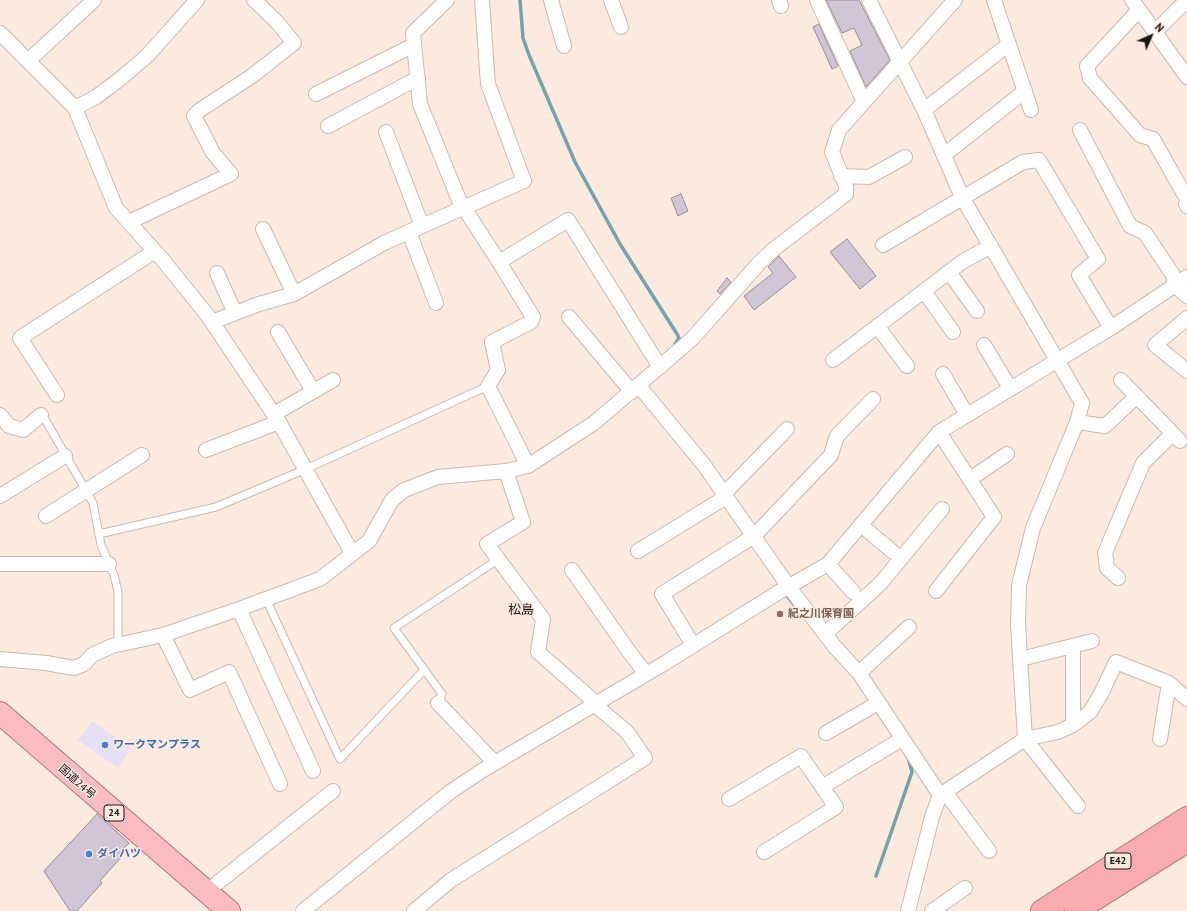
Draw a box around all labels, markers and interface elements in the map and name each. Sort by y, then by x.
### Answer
north arrow [1131,16,1171,56]
text: N [1152,20,1167,35]
district label: 松島 [508,602,534,618]
place label: 紀之川保育園 [788,607,854,621]
marker: 紀之川保育園 [775,609,785,619]
place label: ワークマンプラス [113,738,201,752]
marker: ワークマンプラス [100,740,110,750]
street label: 国道24号 [56,762,98,802]
road number: 24 [104,805,124,821]
place label: ダイハツ [97,847,141,861]
marker: ダイハツ [84,849,94,859]
road number: E42 [1105,853,1131,869]

